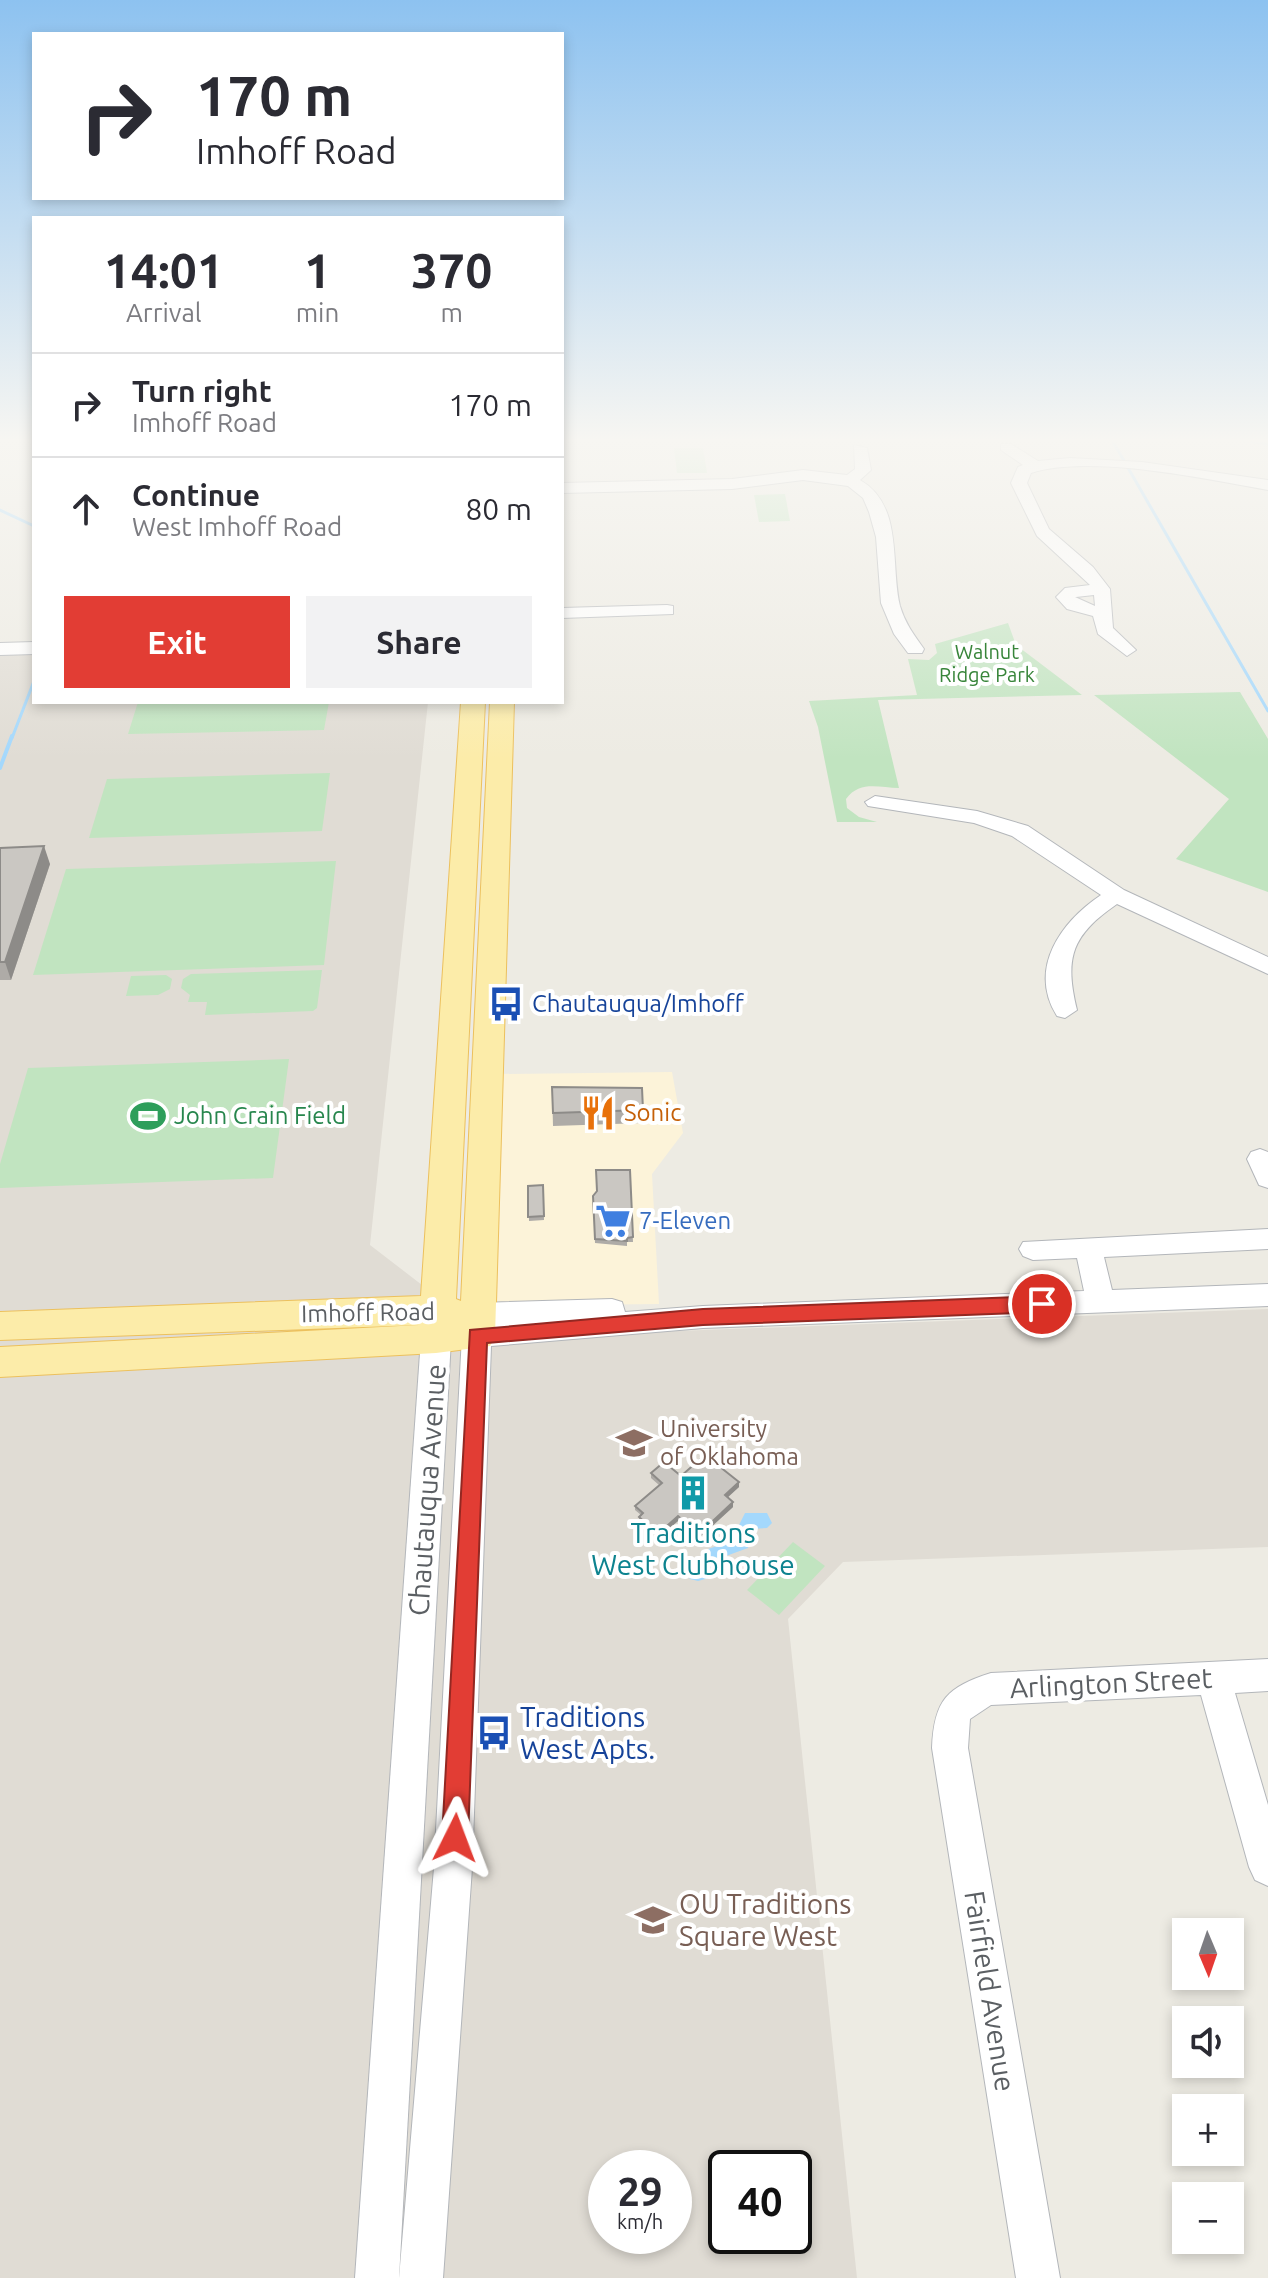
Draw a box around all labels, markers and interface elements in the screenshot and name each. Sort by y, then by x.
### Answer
icon: right [64,64,168,168]
text: 170 m [196,64,352,127]
text: Imhoff Road [196,130,397,171]
text: 14:01 [104,243,224,297]
text: 1 [304,243,331,297]
text: 370 [411,243,492,297]
text: Arrival [126,298,202,327]
text: min [296,298,339,327]
text: m [440,298,463,327]
text: Turn right [132,374,272,408]
icon: right [64,383,108,427]
text: 170 m [448,388,532,422]
text: Imhoff Road [132,408,277,437]
text: Continue [132,478,260,512]
icon: ahead [64,487,108,531]
text: 80 m [465,492,532,526]
text: West Imhoff Road [132,512,342,541]
button: Exit [64,596,290,688]
button: Share [306,596,532,688]
park label: Walnut Ridge Park [939,640,1035,686]
bus stop icon: Chautauqua/Imhoff [487,985,525,1023]
place label: Chautauqua/Imhoff [532,990,744,1017]
restaurant icon: Sonic [579,1094,617,1132]
sports icon: John Crain Field [129,1097,167,1135]
place label: Sonic [624,1099,681,1126]
place label: John Crain Field [174,1102,346,1129]
supermarket icon: 7-Eleven [594,1202,632,1240]
place label: 7-Eleven [639,1207,731,1234]
pin [1008,1270,1076,1338]
icon: arrive [1020,1282,1064,1326]
street label: Imhoff Road [301,1298,435,1327]
street label: Chautauqua Avenue [402,1363,451,1617]
place label: University of Oklahoma [660,1415,799,1470]
school or university icon: University of Oklahoma [615,1424,653,1462]
building icon: Traditions West Clubhouse [674,1474,712,1512]
place label: Traditions West Clubhouse [591,1517,795,1580]
street label: Arlington Street [1009,1662,1213,1703]
place label: Traditions West Apts. [520,1701,655,1764]
bus stop icon: Traditions West Apts. [475,1714,513,1752]
position arrow [413,1796,497,1880]
place label: OU Traditions Square West [679,1888,851,1951]
street label: Fairfield Avenue [959,1888,1022,2094]
school or university icon: OU Traditions Square West [634,1901,672,1939]
north arrow [1172,1918,1244,1990]
map controls [1172,1918,1244,2254]
button: sound [1172,2006,1244,2078]
button: + [1172,2094,1244,2166]
speed limit sign: 40 [708,2150,812,2254]
text: 29 [617,2169,663,2214]
button: − [1172,2182,1244,2254]
text: km/h [617,2210,663,2233]

